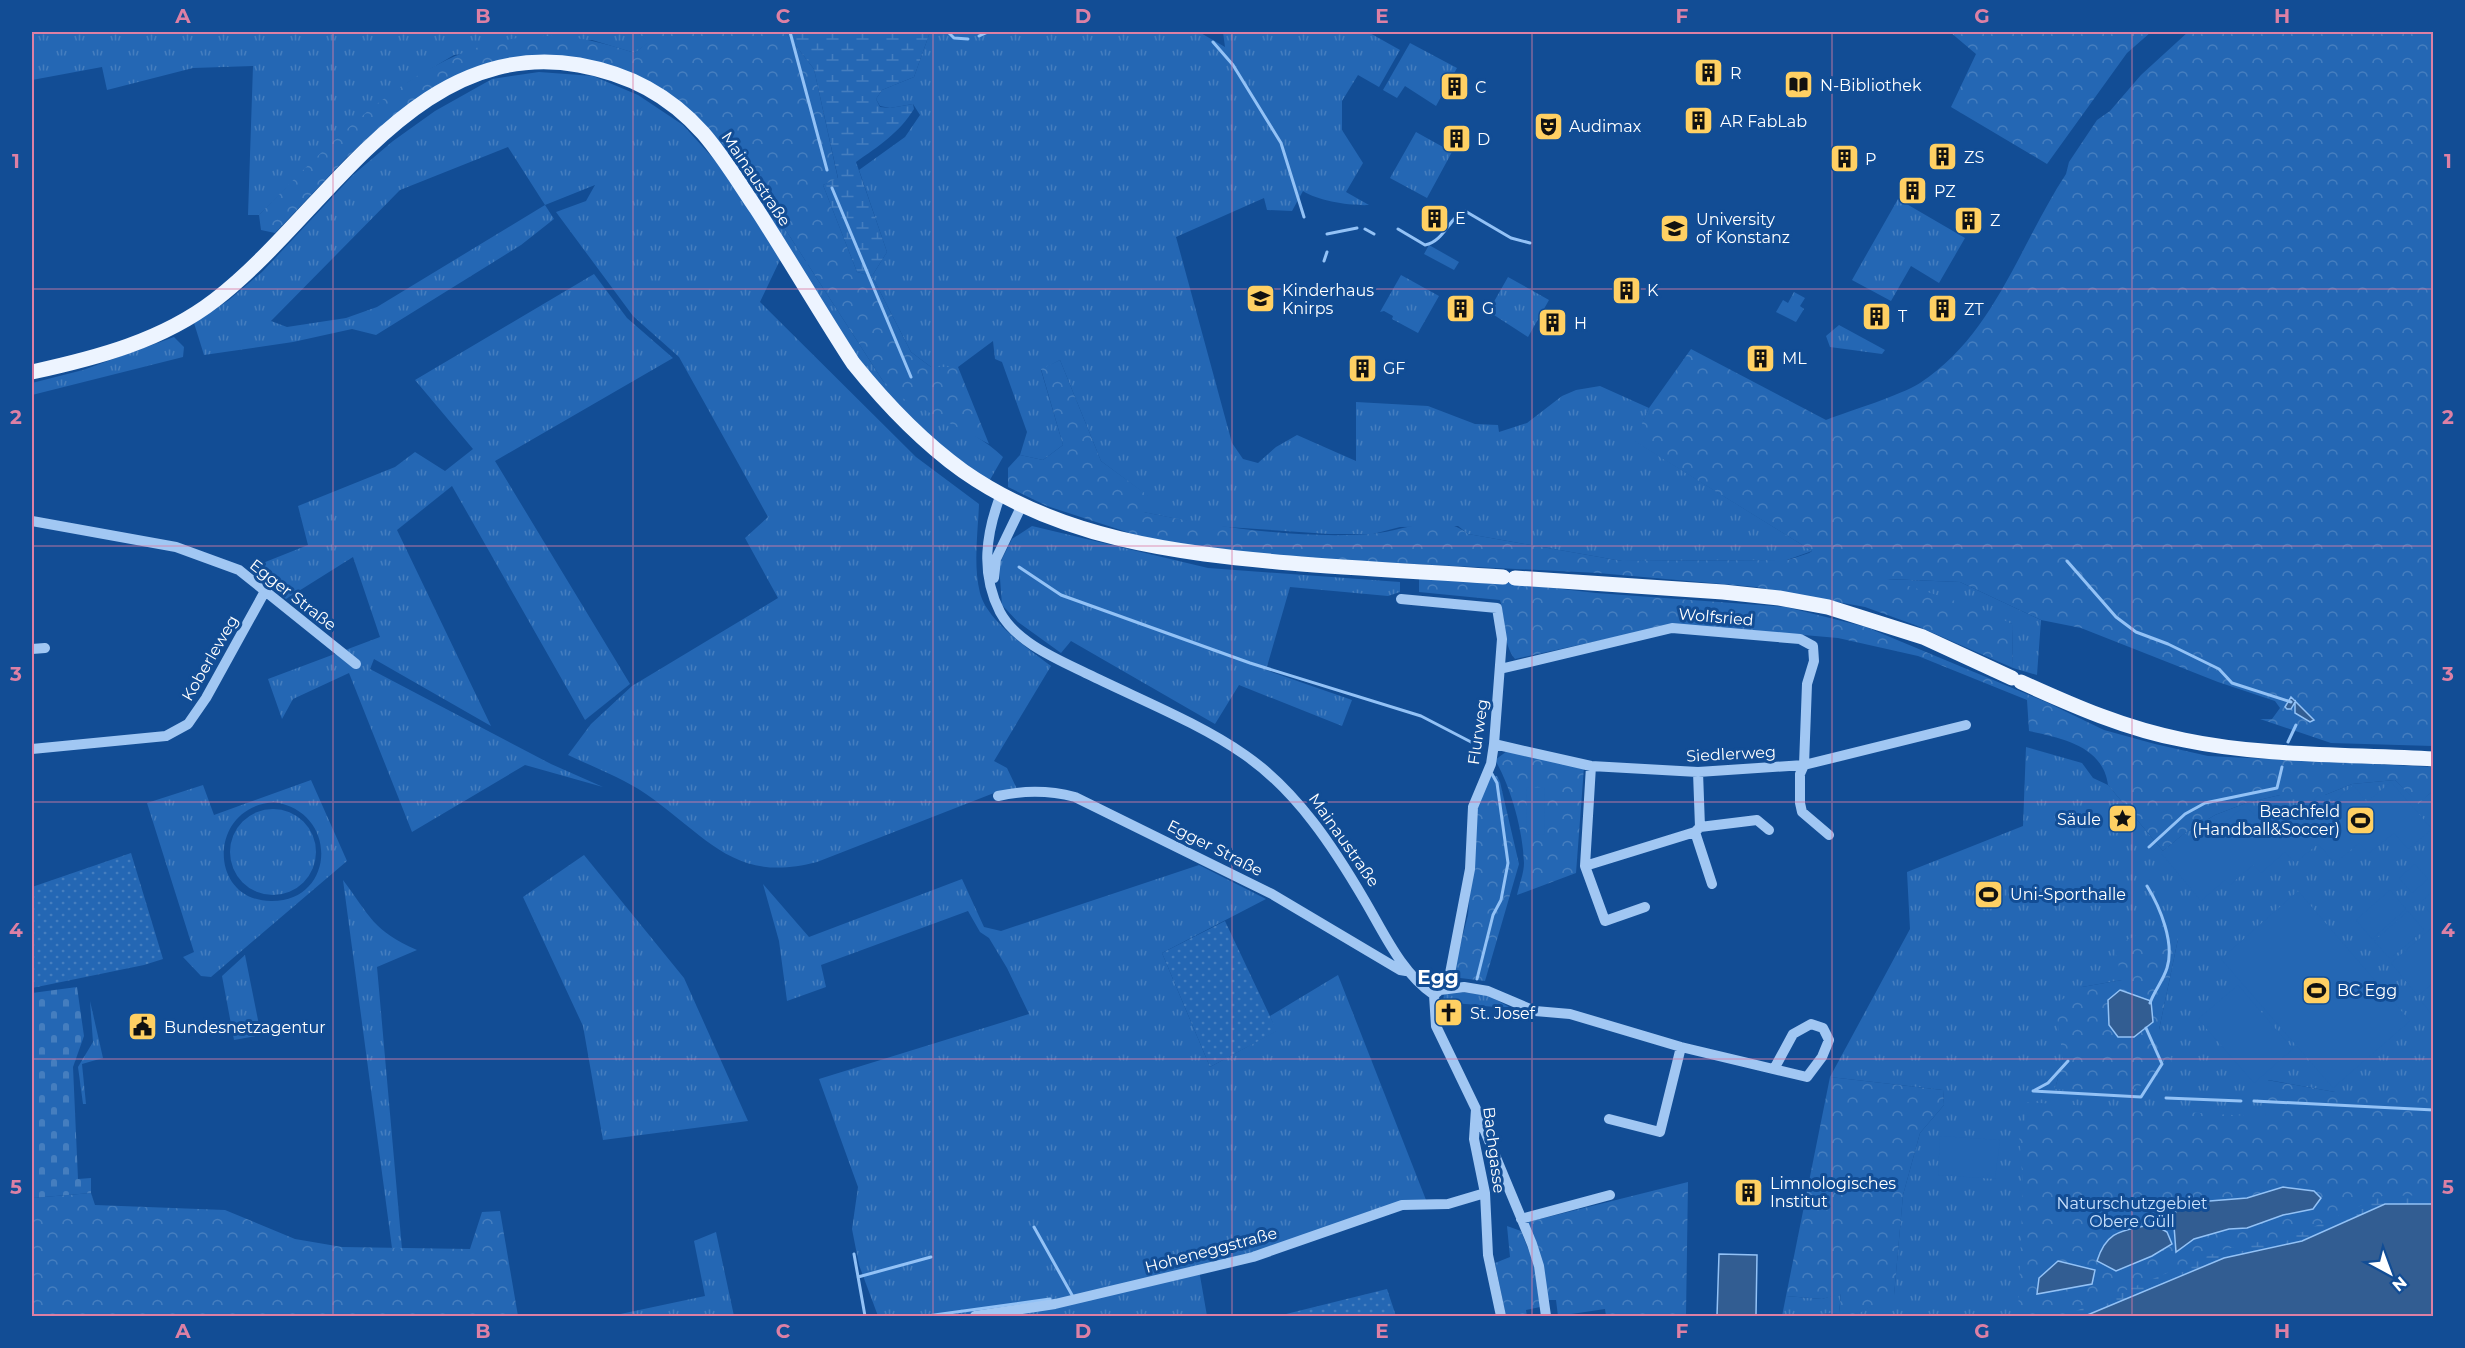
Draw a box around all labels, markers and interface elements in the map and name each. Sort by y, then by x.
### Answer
text: A [174,4,191,28]
text: B [475,4,491,28]
text: C [776,4,791,28]
text: D [1075,4,1091,28]
text: E [1375,4,1389,28]
text: F [1676,4,1689,28]
text: G [1974,4,1990,28]
text: H [2274,4,2290,28]
building icon: R [1693,57,1725,89]
place label: R [1730,64,1742,83]
library icon: N-Bibliothek [1783,69,1815,101]
building icon: C [1438,71,1470,103]
place label: N-Bibliothek [1820,76,1922,95]
place label: C [1475,78,1486,97]
building icon: AR FabLab [1683,105,1715,137]
theatre icon: Audimax [1532,110,1564,142]
place label: AR FabLab [1720,112,1807,131]
place label: Audimax [1569,117,1642,136]
building icon: D [1440,123,1472,155]
street label: Mainaustraße [717,128,795,230]
place label: D [1477,130,1490,149]
building icon: ZS [1927,141,1959,173]
building icon: P [1828,143,1860,175]
place label: ZS [1964,148,1984,167]
text: 1 [12,149,20,173]
text: 1 [2444,149,2452,173]
place label: P [1865,150,1877,169]
building icon: PZ [1897,175,1929,207]
place label: PZ [1934,182,1956,201]
building icon: E [1418,202,1450,234]
building icon: Z [1953,204,1985,236]
place label: E [1455,209,1466,228]
place label: University of Konstanz [1696,210,1790,247]
place label: Z [1990,211,2000,230]
school or university icon: University of Konstanz [1659,212,1691,244]
building icon: K [1610,274,1642,306]
place label: Kinderhaus Knirps [1282,281,1374,318]
place label: K [1647,281,1659,300]
school or university icon: Kinderhaus Knirps [1245,283,1277,315]
building icon: G [1445,292,1477,324]
building icon: ZT [1927,293,1959,325]
place label: G [1482,299,1494,318]
building icon: T [1861,300,1893,332]
place label: ZT [1964,300,1984,319]
building icon: H [1537,307,1569,339]
place label: T [1898,307,1908,326]
place label: H [1574,314,1587,333]
building icon: ML [1745,342,1777,374]
place label: ML [1782,349,1807,368]
building icon: GF [1346,352,1378,384]
place label: GF [1383,359,1406,378]
text: 2 [10,405,22,429]
text: 2 [2442,405,2454,429]
street label: Egger Straße [246,555,340,635]
street label: Wolfsried [1678,604,1754,630]
street label: Koberleweg [178,612,242,704]
text: 3 [9,662,22,686]
text: 3 [2441,662,2454,686]
street label: Flurweg [1464,698,1492,766]
street label: Siedlerweg [1686,742,1776,766]
street label: Mainaustraße [1305,790,1383,890]
place label: Beachfeld (Handball&Soccer) [2192,802,2340,839]
place icon: Säule [2106,803,2138,835]
sports icon: Beachfeld (Handball&Soccer) [2345,804,2377,836]
place label: Säule [2057,810,2101,829]
street label: Egger Straße [1164,816,1266,880]
sports icon: Uni-Sporthalle [1973,878,2005,910]
place label: Uni-Sporthalle [2010,885,2126,904]
text: 4 [9,918,23,942]
text: 4 [2441,918,2455,942]
district label: Egg [1417,965,1459,989]
sports icon: BC Egg [2300,974,2332,1006]
place label: BC Egg [2337,981,2397,1000]
church icon: St. Josef [1433,997,1465,1029]
place label: St. Josef [1470,1004,1536,1023]
public building icon: Bundesnetzagentur [127,1011,159,1043]
place label: Bundesnetzagentur [164,1018,326,1037]
street label: Bachgasse [1479,1106,1509,1194]
place label: Limnologisches Institut [1770,1174,1896,1211]
text: 5 [10,1175,22,1199]
text: 5 [2442,1175,2454,1199]
building icon: Limnologisches Institut [1733,1176,1765,1208]
park label: Naturschutzgebiet Obere Güll [2057,1194,2208,1231]
street label: Hoheneggstraße [1143,1223,1279,1277]
north arrow [2360,1243,2420,1303]
text: N [2388,1273,2411,1295]
text: A [174,1319,191,1343]
text: B [475,1319,491,1343]
text: C [776,1319,791,1343]
text: D [1075,1319,1091,1343]
text: E [1375,1319,1389,1343]
text: F [1676,1319,1689,1343]
text: G [1974,1319,1990,1343]
text: H [2274,1319,2290,1343]

